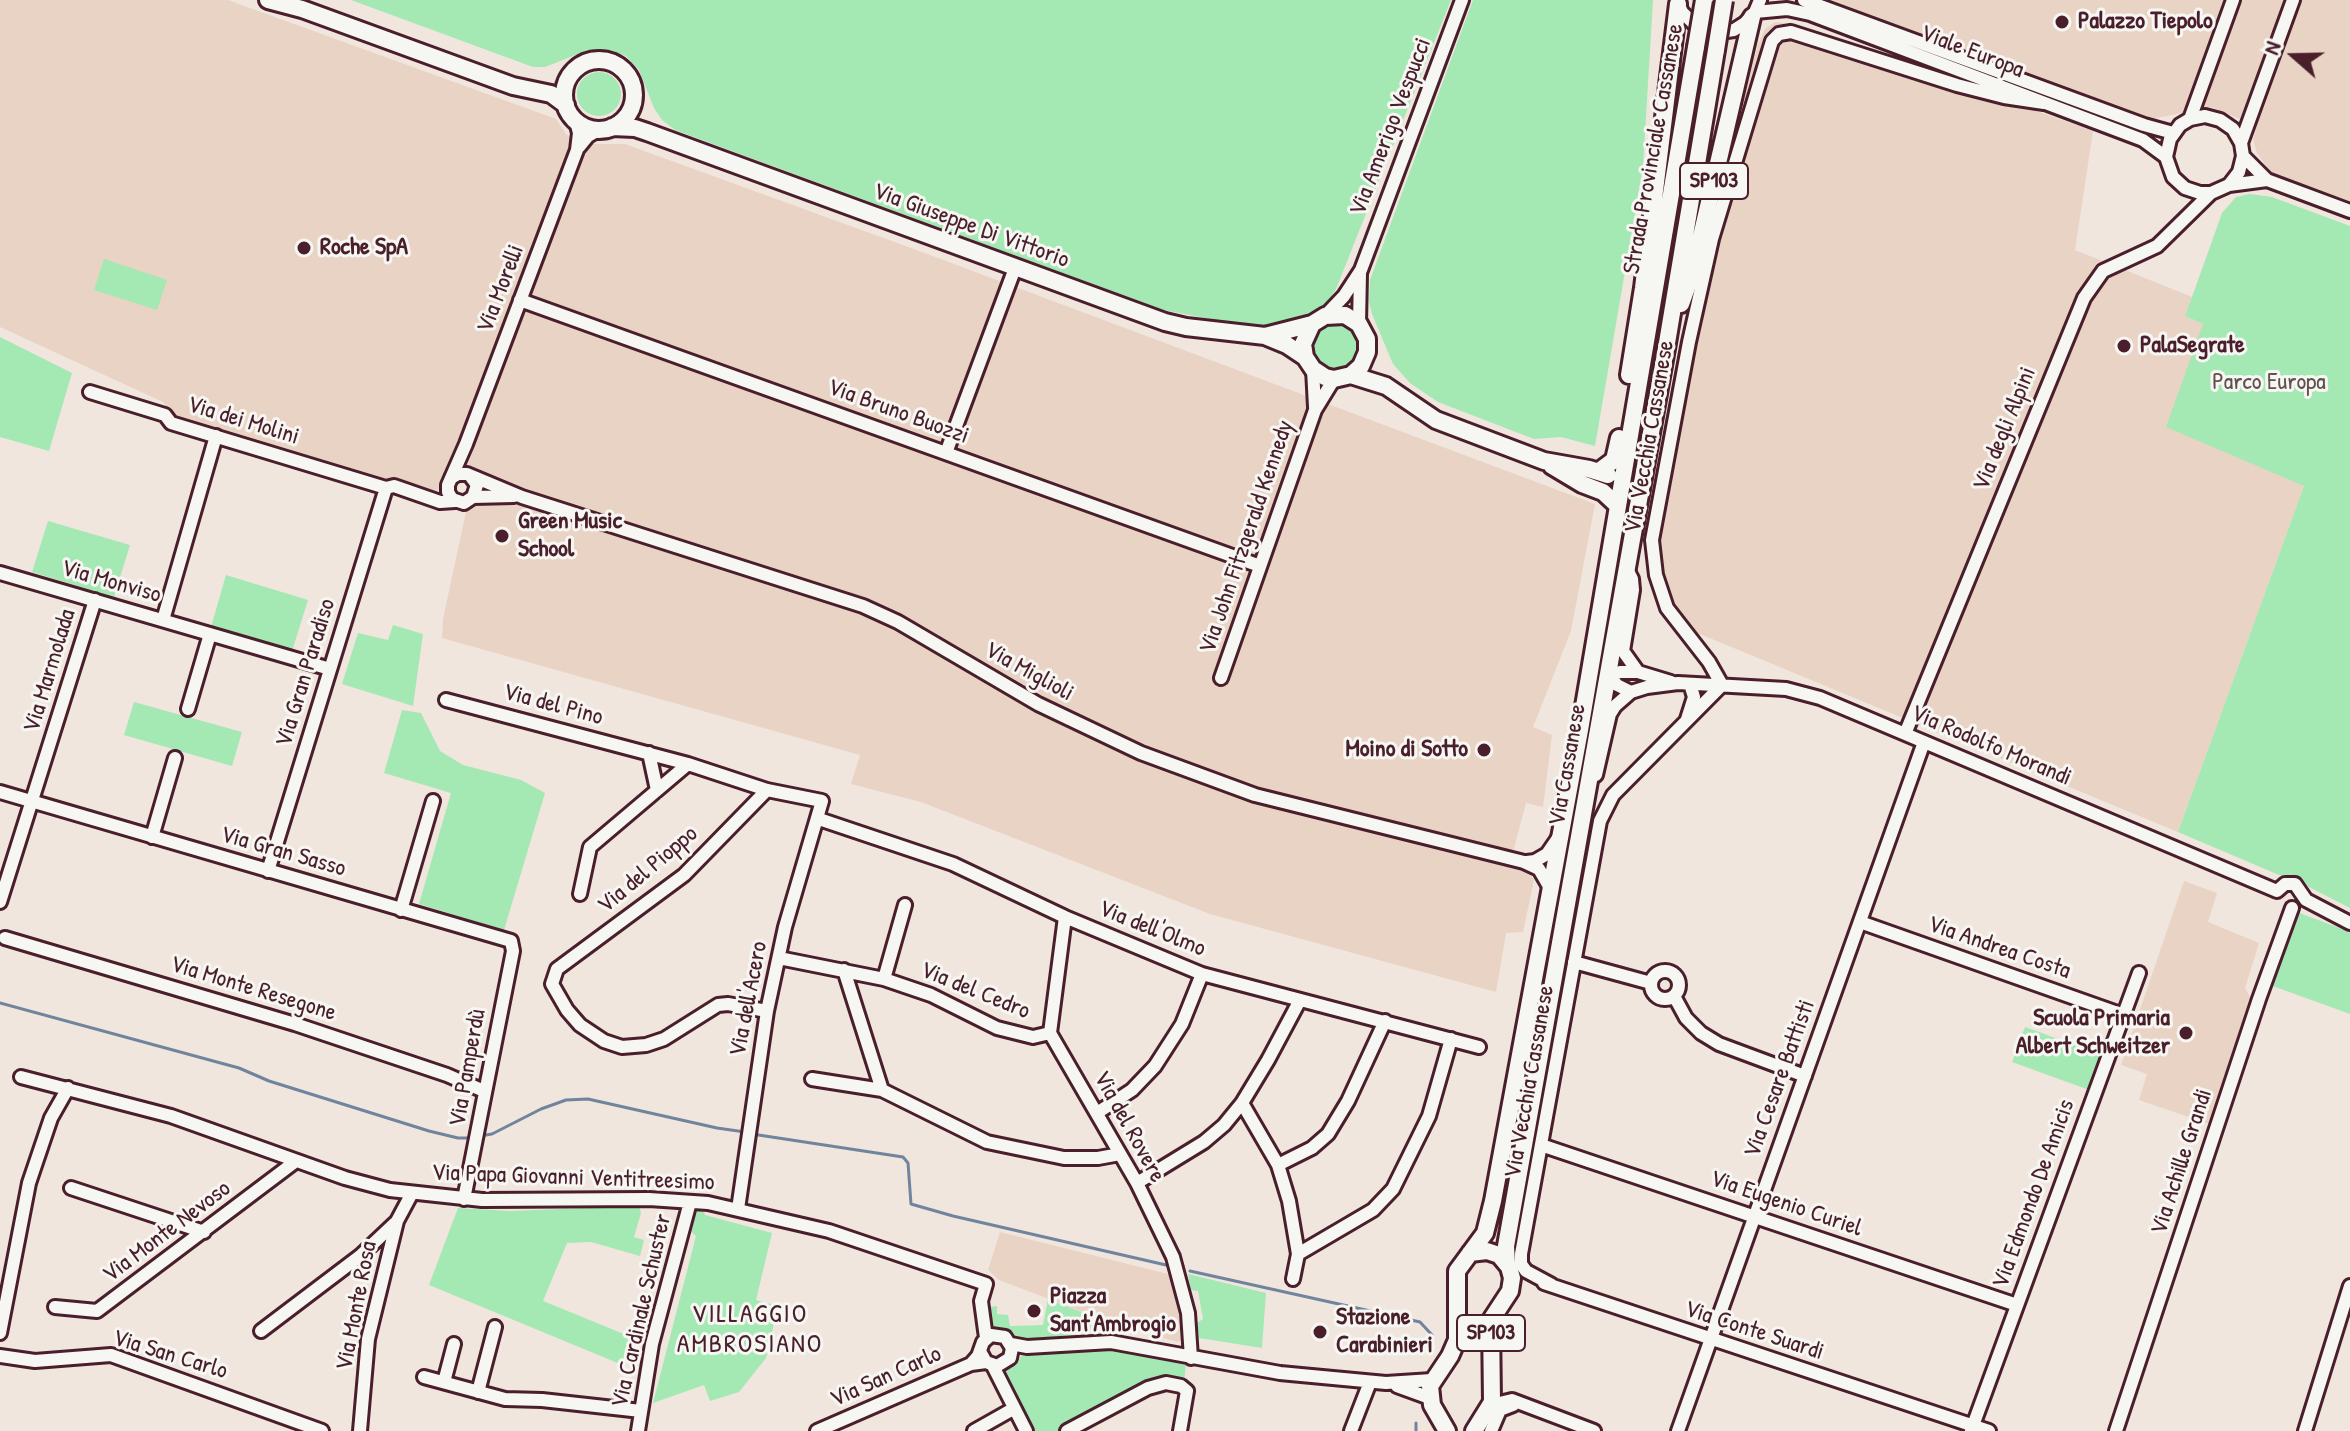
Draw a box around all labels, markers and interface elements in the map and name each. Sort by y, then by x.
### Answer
place label: Palazzo Tiepolo [2078,8,2213,36]
marker: Palazzo Tiepolo [2053,13,2071,31]
north arrow [2254,16,2334,96]
street label: Viale Europa [1916,19,2028,85]
street label: Strada Provinciale Cassanese [1618,22,1690,276]
street label: Via Amerigo Vespucci [1344,34,1438,220]
text: N [2255,37,2288,58]
road number: SP103 [1680,163,1748,199]
street label: Via Giuseppe Di Vittorio [869,177,1073,275]
place label: Roche SpA [320,234,408,262]
marker: Roche SpA [295,239,313,257]
street label: Via Morelli [471,241,531,337]
place label: PalaSegrate [2140,332,2244,360]
marker: PalaSegrate [2115,337,2133,355]
street label: Via Vecchia Cassanese [1619,338,1681,536]
street label: Via degli Alpini [1967,363,2043,495]
park label: Parco Europa [2212,369,2326,397]
street label: Via Bruno Buozzi [823,373,973,451]
street label: Via dei Molini [184,390,302,452]
street label: Via John Fitzgerald Kennedy [1194,417,1300,657]
place label: Green Music School [518,508,622,564]
marker: Green Music School [493,527,511,545]
street label: Via Monviso [58,554,164,610]
street label: Via Gran Paradiso [270,595,342,751]
street label: Via Marmolada [18,606,82,736]
street label: Via Miglioli [979,636,1079,708]
street label: Via del Pino [500,678,606,732]
street label: Via Rodolfo Morandi [1906,699,2076,793]
street label: Via Cassanese [1543,702,1593,828]
place label: Moino di Sotto [1346,736,1468,764]
marker: Moino di Sotto [1475,741,1493,759]
street label: Via Gran Sasso [217,820,349,884]
street label: Via del Pioppo [592,820,704,920]
street label: Via dell'Olmo [1094,895,1210,963]
street label: Via Andrea Costa [1924,910,2074,986]
street label: Via dell'Acero [724,939,774,1059]
street label: Via Monte Resegone [167,950,339,1028]
street label: Via del Cedro [916,956,1034,1026]
street label: Via Vecchia Cassanese [1499,983,1561,1181]
street label: Via Cesare Battisti [1738,996,1822,1162]
place label: Scuola Primaria Albert Schweitzer [2016,1005,2170,1061]
street label: Via Pamperdù [443,1007,493,1129]
marker: Scuola Primaria Albert Schweitzer [2177,1024,2195,1042]
street label: Via del Rovere [1087,1066,1171,1188]
street label: Via Achille Grandi [2145,1086,2219,1238]
street label: Via Edmondo De Amicis [1986,1096,2082,1292]
street label: Via Papa Giovanni Ventitreesimo [431,1159,715,1197]
street label: Via Eugenio Curiel [1706,1165,1866,1243]
street label: Via Monte Nevoso [97,1175,237,1289]
street label: Via Cardinale Schuster [606,1211,678,1411]
street label: Via Monte Rosa [330,1239,384,1373]
place label: Piazza Sant'Ambrogio [1050,1283,1176,1339]
street label: Via Conte Suardi [1681,1295,1827,1367]
district label: VILLAGGIO AMBROSIANO [677,1299,823,1360]
marker: Piazza Sant'Ambrogio [1025,1302,1043,1320]
place label: Stazione Carabinieri [1336,1304,1433,1360]
road number: SP103 [1457,1315,1525,1351]
marker: Stazione Carabinieri [1311,1323,1329,1341]
street label: Via San Carlo [109,1324,231,1386]
street label: Via San Carlo [826,1340,946,1414]

